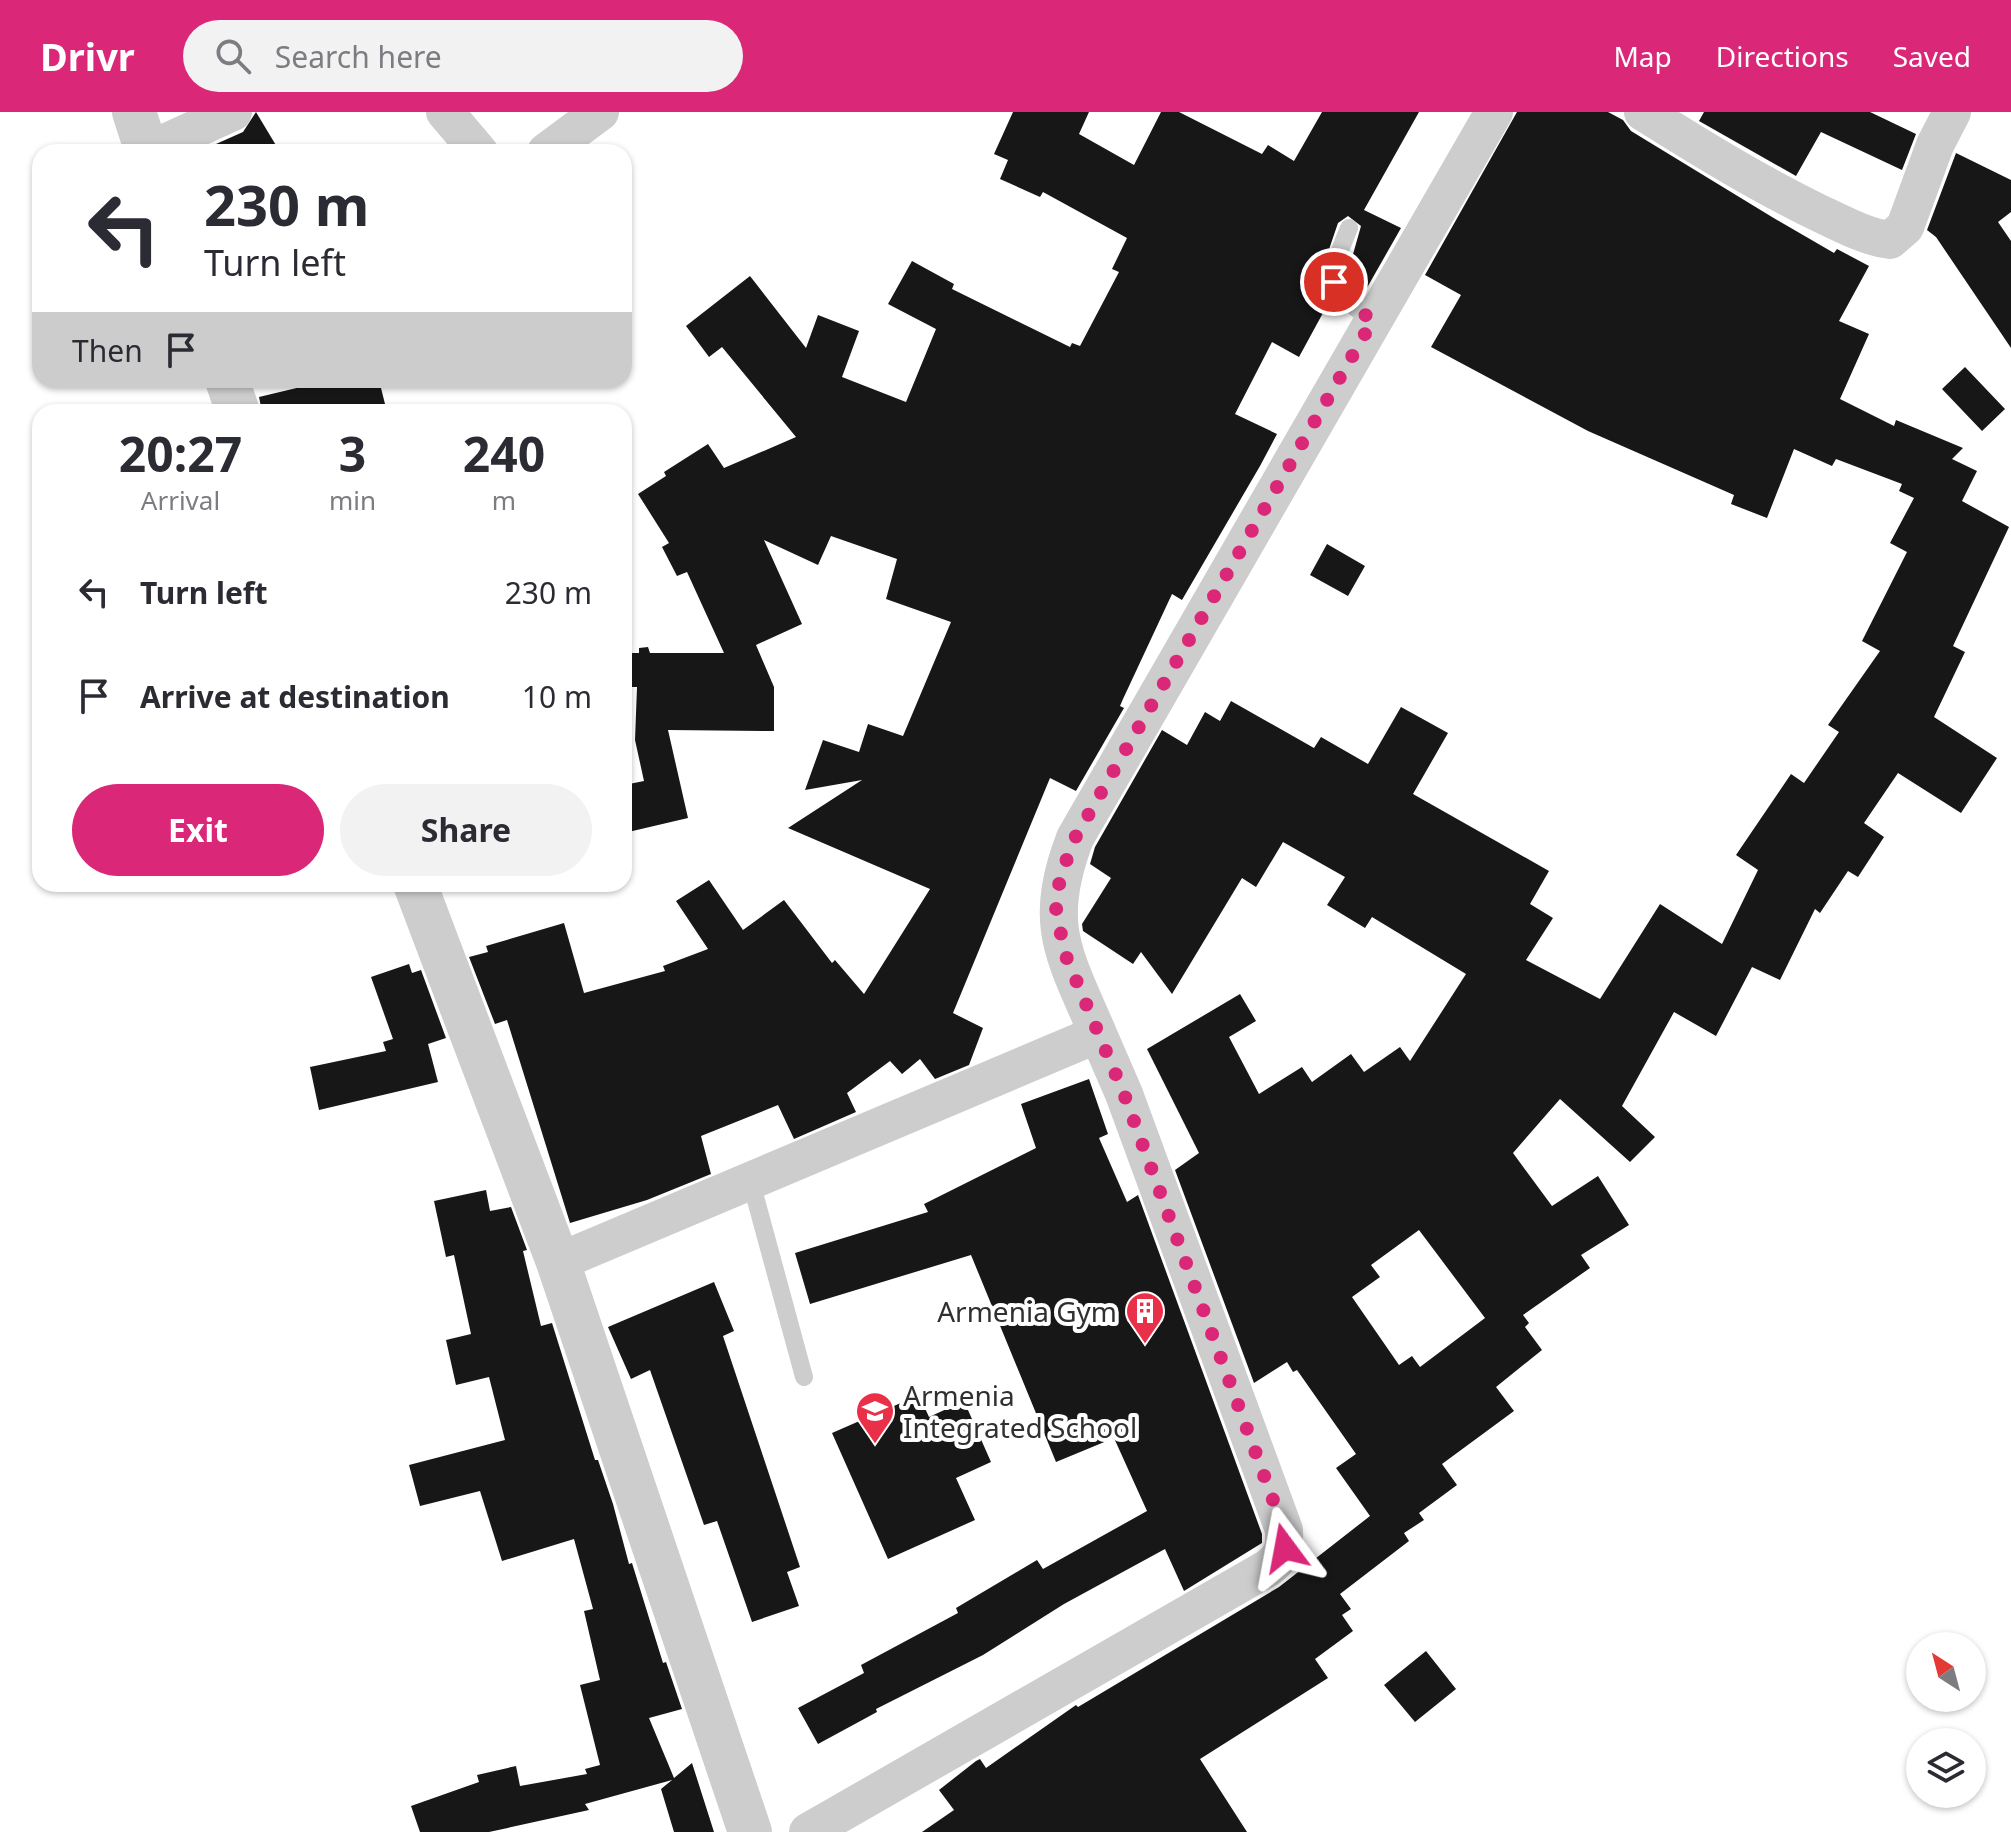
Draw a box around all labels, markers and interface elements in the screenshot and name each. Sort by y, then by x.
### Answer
search box [183,20,743,92]
text: Drivr [40,30,135,82]
icon: search [211,34,255,78]
text: Search here [275,36,442,77]
text: Map [1613,37,1672,75]
text: Directions [1716,37,1849,75]
text: Saved [1893,37,1971,75]
text: 230 m [204,166,369,242]
icon: left [72,176,176,280]
text: Turn left [204,238,346,287]
pin [1300,248,1368,316]
icon: arrive [1312,260,1356,304]
icon: arrive [159,328,203,372]
text: Then [72,330,143,371]
text: 20:27 [119,421,242,486]
text: 3 [339,421,366,486]
text: 240 [463,421,545,486]
text: Arrival [141,482,220,518]
text: min [329,482,376,518]
text: m [492,482,516,518]
icon: left [72,570,116,614]
text: Turn left [140,572,268,613]
text: 230 m [505,572,592,613]
icon: arrive [72,674,116,718]
text: Arrive at destination [140,676,450,717]
text: 10 m [522,676,592,717]
button: Exit [72,784,324,876]
button: Share [340,784,592,876]
building icon: Armenia Gym [1124,1290,1166,1345]
place label: Armenia Gym [937,1292,1117,1330]
place label: Armenia Integrated School [903,1376,1137,1446]
school or university icon: Armenia Integrated School [854,1390,896,1445]
position arrow [1243,1506,1327,1590]
north arrow [1906,1632,1986,1712]
map controls [1906,1632,1986,1808]
button: layers [1906,1728,1986,1808]

